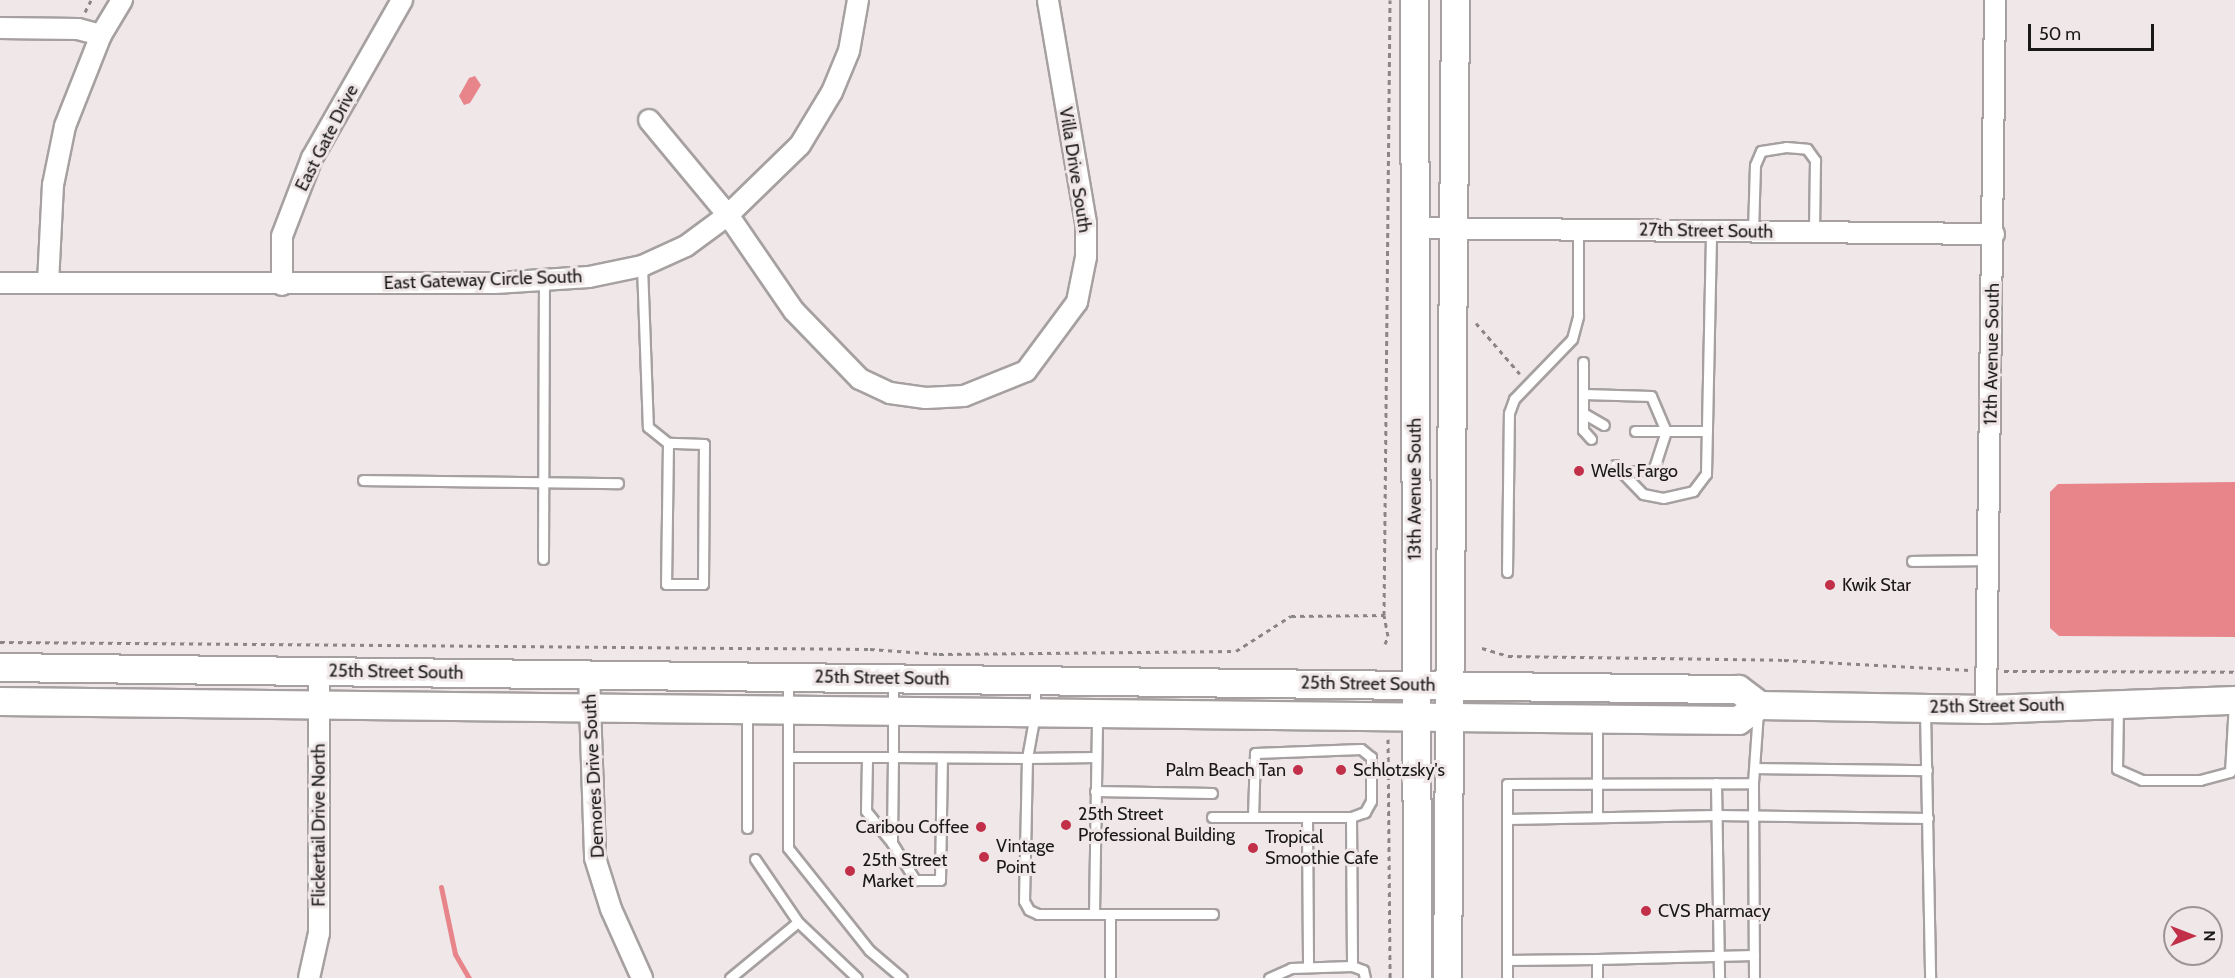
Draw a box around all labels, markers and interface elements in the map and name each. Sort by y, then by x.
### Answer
scale bar [2031,12,2157,50]
text: 50 m [2039,23,2081,45]
street label: East Gate Drive [291,81,363,195]
street label: Villa Drive South [1054,106,1096,234]
street label: 27th Street South [1639,219,1773,243]
street label: East Gateway Circle South [383,266,583,294]
street label: 12th Avenue South [1980,283,2004,425]
street label: 13th Avenue South [1404,418,1426,560]
place label: Wells Fargo [1591,460,1678,482]
marker: Wells Fargo [1572,464,1586,478]
place label: Kwik Star [1842,574,1911,596]
marker: Kwik Star [1823,578,1837,592]
street label: 25th Street South [328,660,464,684]
street label: 25th Street South [814,666,950,690]
street label: 25th Street South [1300,672,1436,696]
street label: Demores Drive South [579,693,609,859]
street label: 25th Street South [1929,694,2065,718]
street label: Flickertail Drive North [308,743,330,907]
place label: Palm Beach Tan [1165,759,1286,781]
place label: Schlotzsky's [1353,759,1445,781]
marker: Palm Beach Tan [1291,763,1305,777]
marker: Schlotzsky's [1334,763,1348,777]
place label: 25th Street Professional Building [1078,804,1235,846]
place label: Caribou Coffee [856,816,969,838]
marker: 25th Street Professional Building [1059,818,1073,832]
marker: Caribou Coffee [974,820,988,834]
place label: Tropical Smoothie Cafe [1265,827,1378,870]
place label: Vintage Point [996,836,1054,878]
marker: Tropical Smoothie Cafe [1246,841,1260,855]
place label: 25th Street Market [862,850,947,892]
marker: Vintage Point [977,850,991,864]
marker: 25th Street Market [843,864,857,878]
place label: CVS Pharmacy [1658,900,1771,922]
marker: CVS Pharmacy [1639,904,1653,918]
north arrow [2163,906,2223,966]
text: N [2200,930,2219,942]

